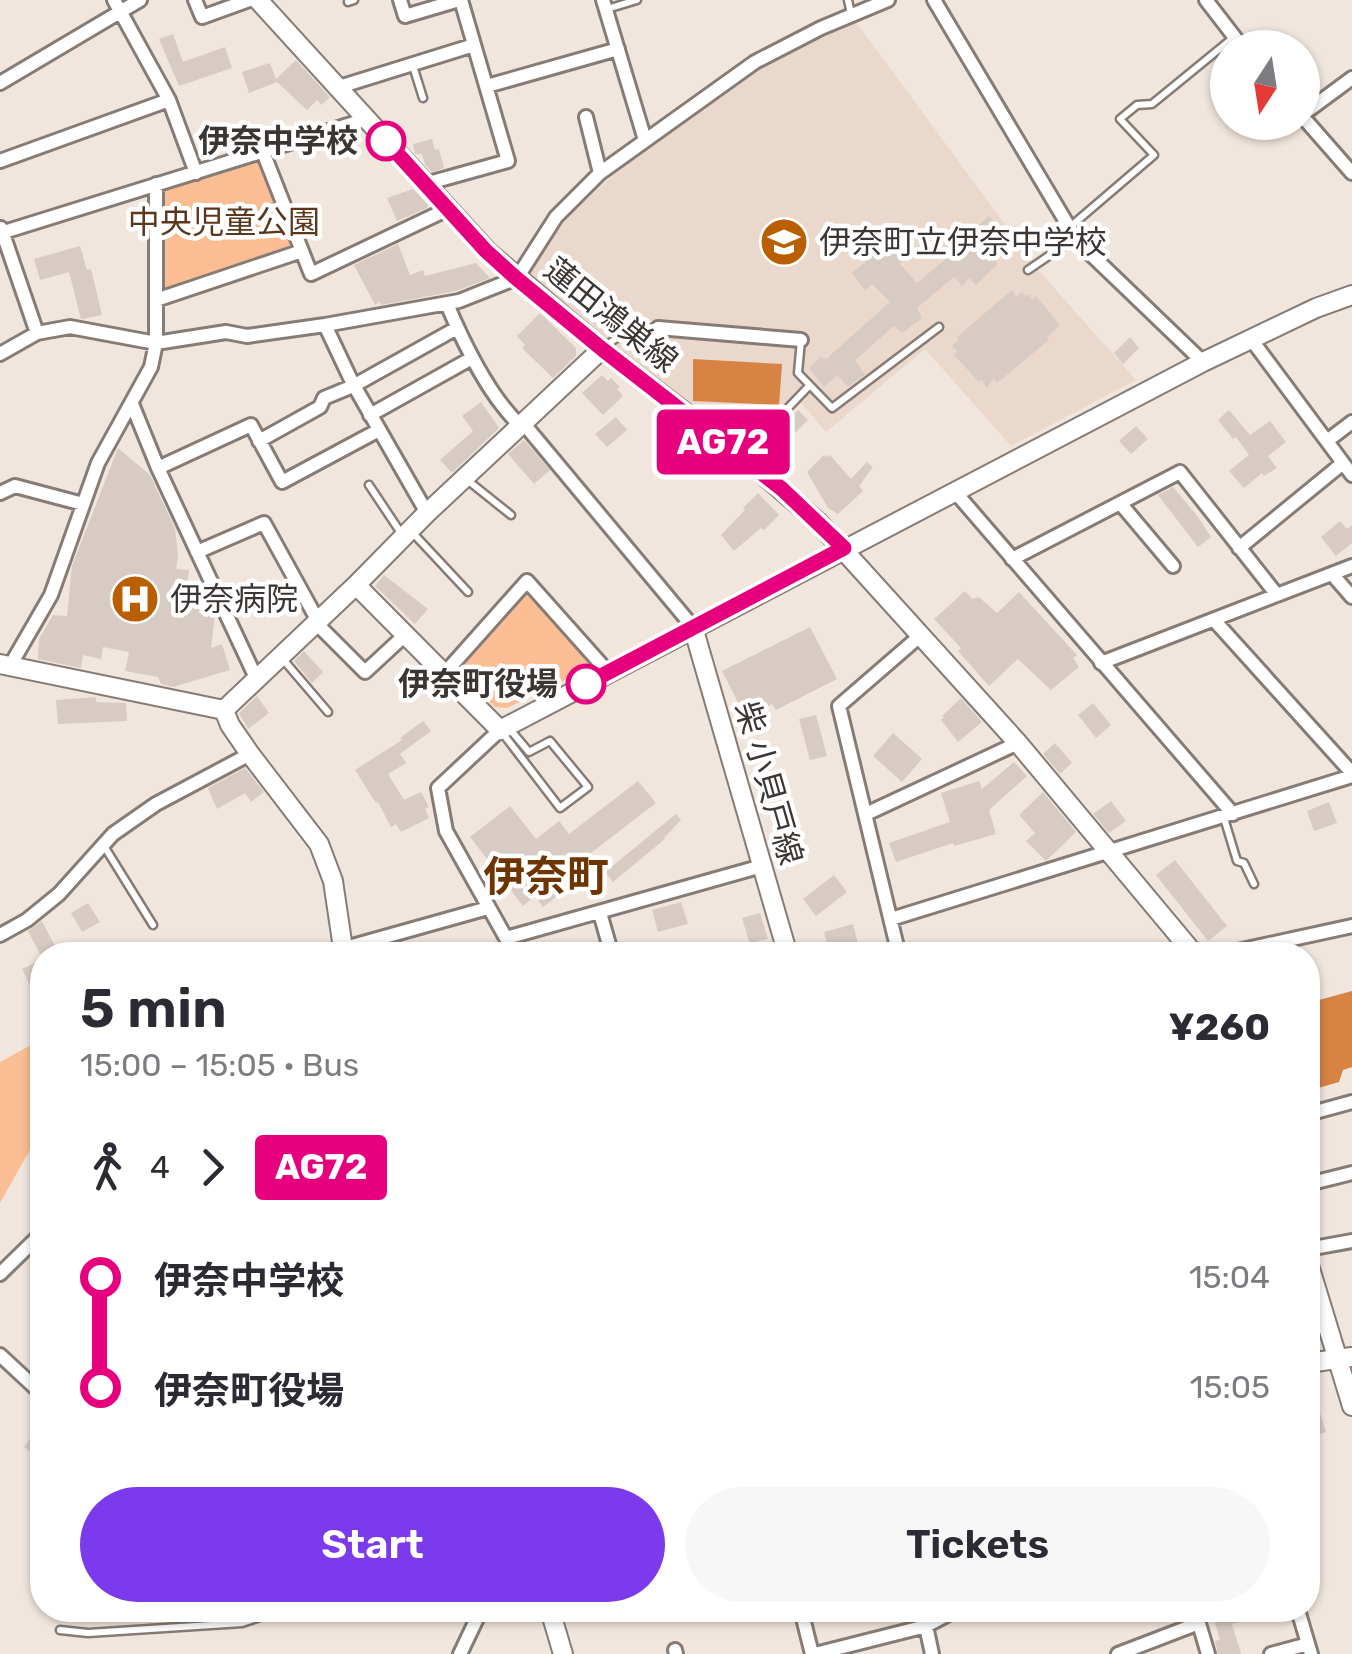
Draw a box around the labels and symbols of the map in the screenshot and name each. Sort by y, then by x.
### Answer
north arrow [1210,30,1320,140]
place label: 伊奈中学校 [198,122,358,160]
marker: 伊奈中学校 [367,122,405,160]
park label: 中央児童公園 [128,203,320,241]
school or university icon: 伊奈町立伊奈中学校 [758,216,810,268]
place label: 伊奈町立伊奈中学校 [819,223,1107,261]
street label: 蓮田鴻巣線 [537,250,685,380]
line badge: AG72 [653,410,793,474]
hospital icon: 伊奈病院 [109,573,161,625]
place label: 伊奈病院 [170,580,298,618]
place label: 伊奈町役場 [398,665,558,703]
marker: 伊奈町役場 [567,665,605,703]
street label: 柴 小貝戸線 [728,697,810,869]
district label: 伊奈町 [483,852,609,902]

